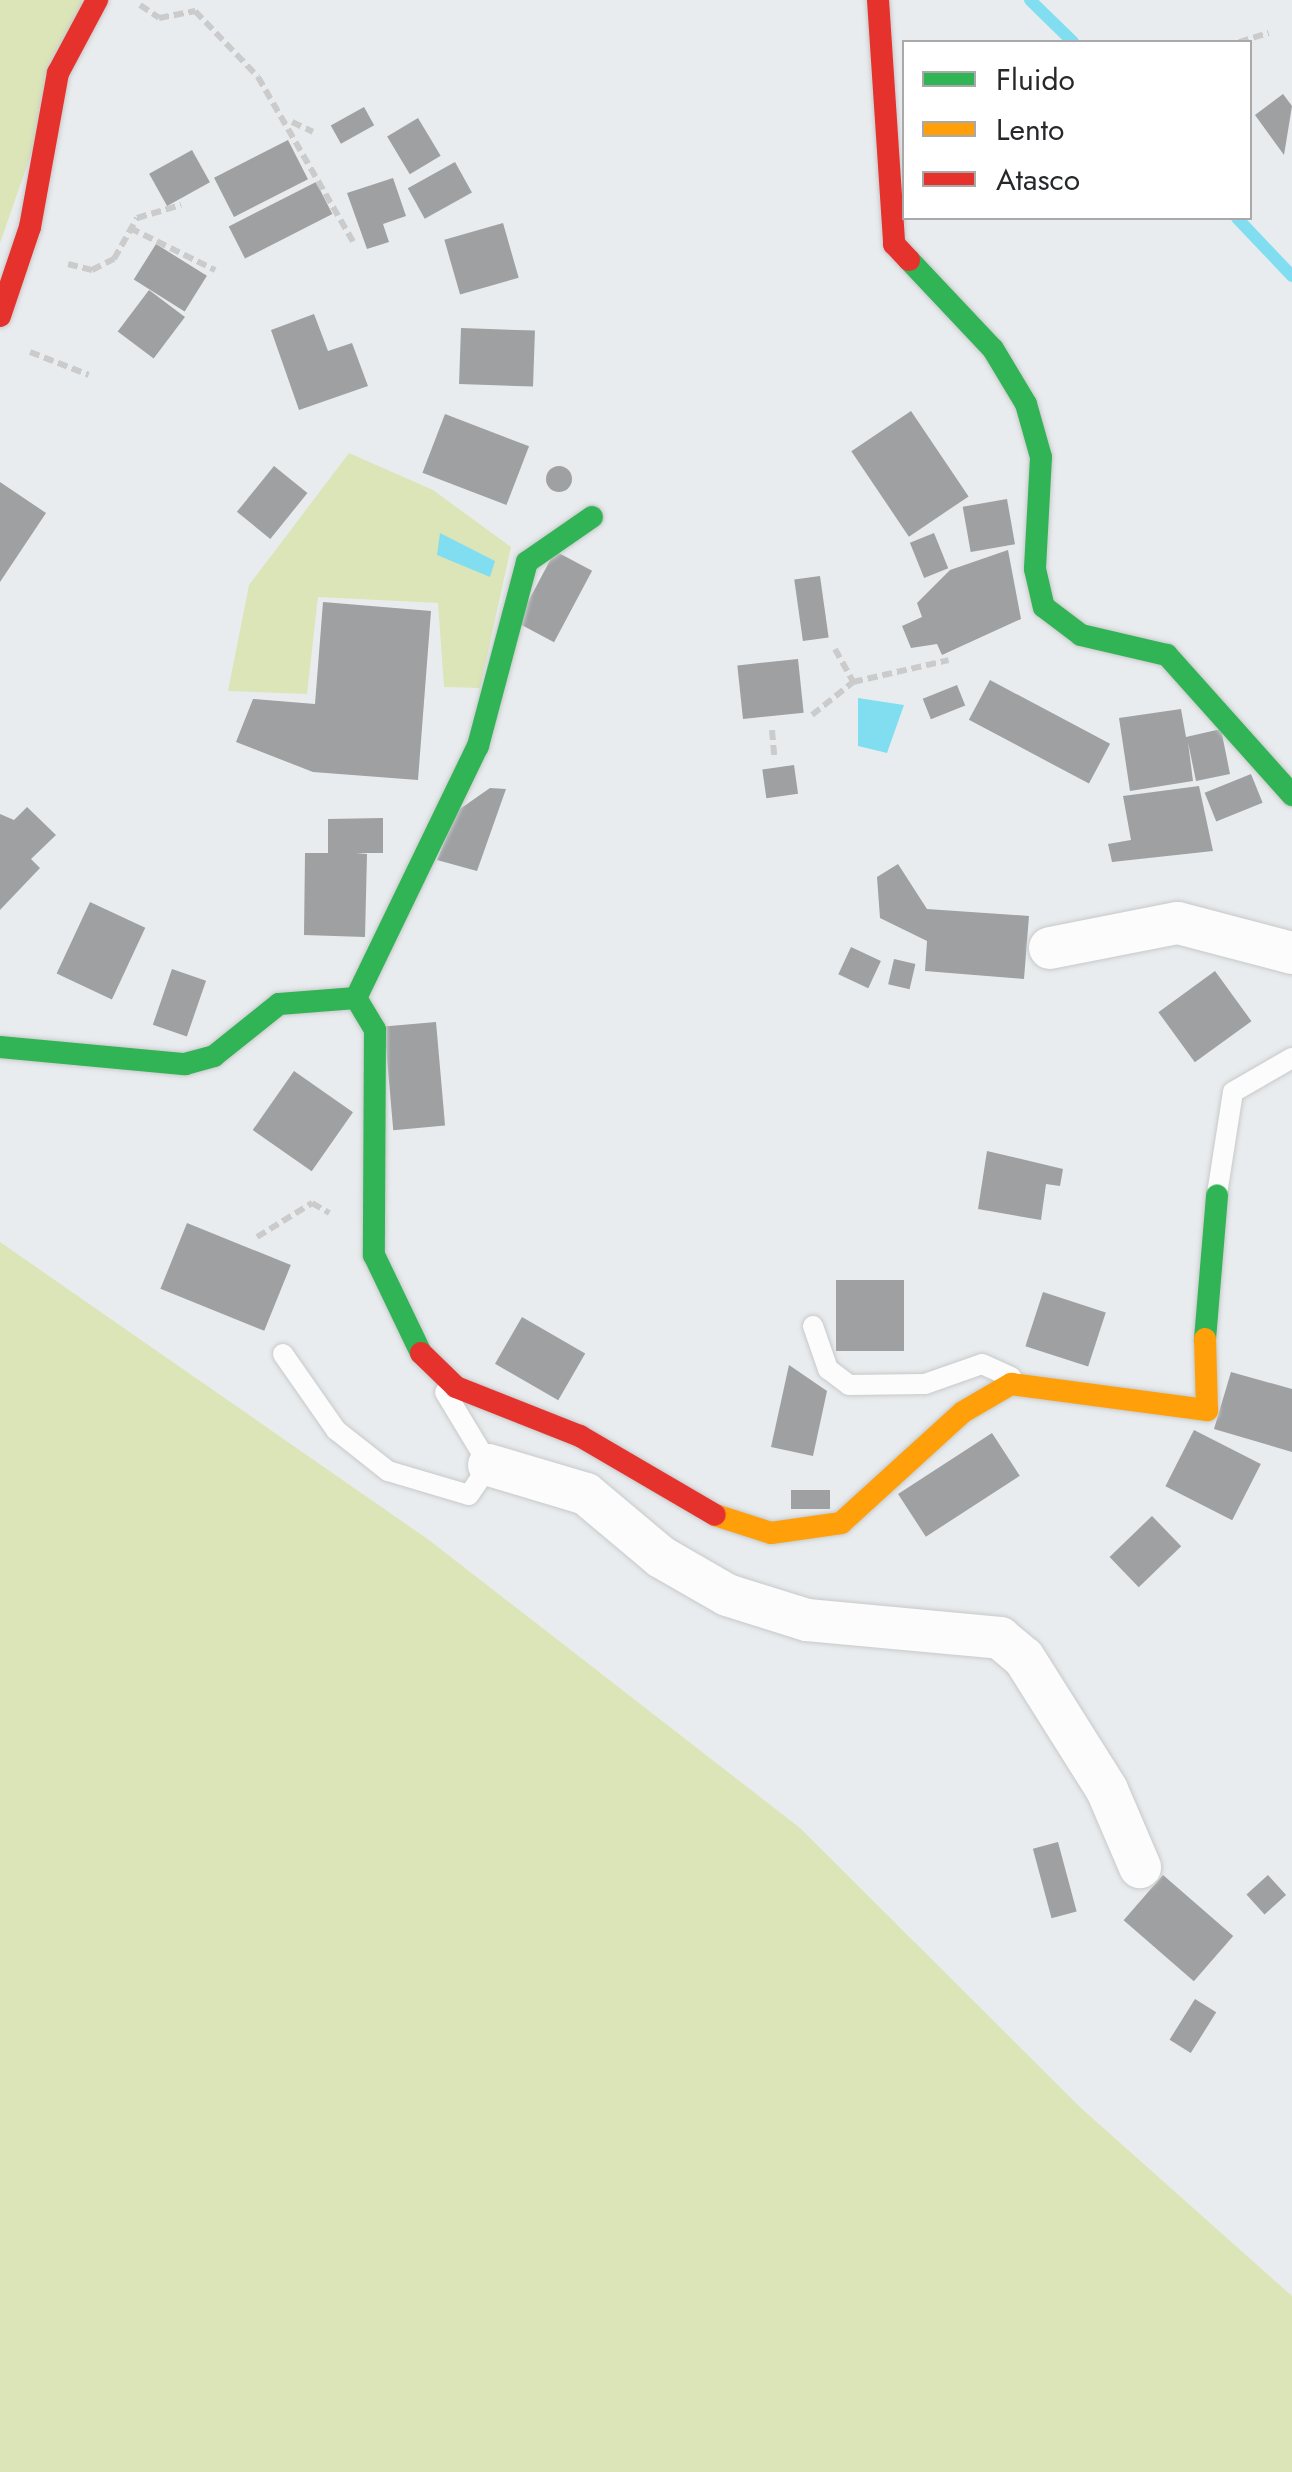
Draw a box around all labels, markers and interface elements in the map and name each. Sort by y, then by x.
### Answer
legend [902,40,1252,220]
text: Fluido [996,58,1075,101]
text: Lento [996,108,1064,151]
text: Atasco [996,158,1080,201]

